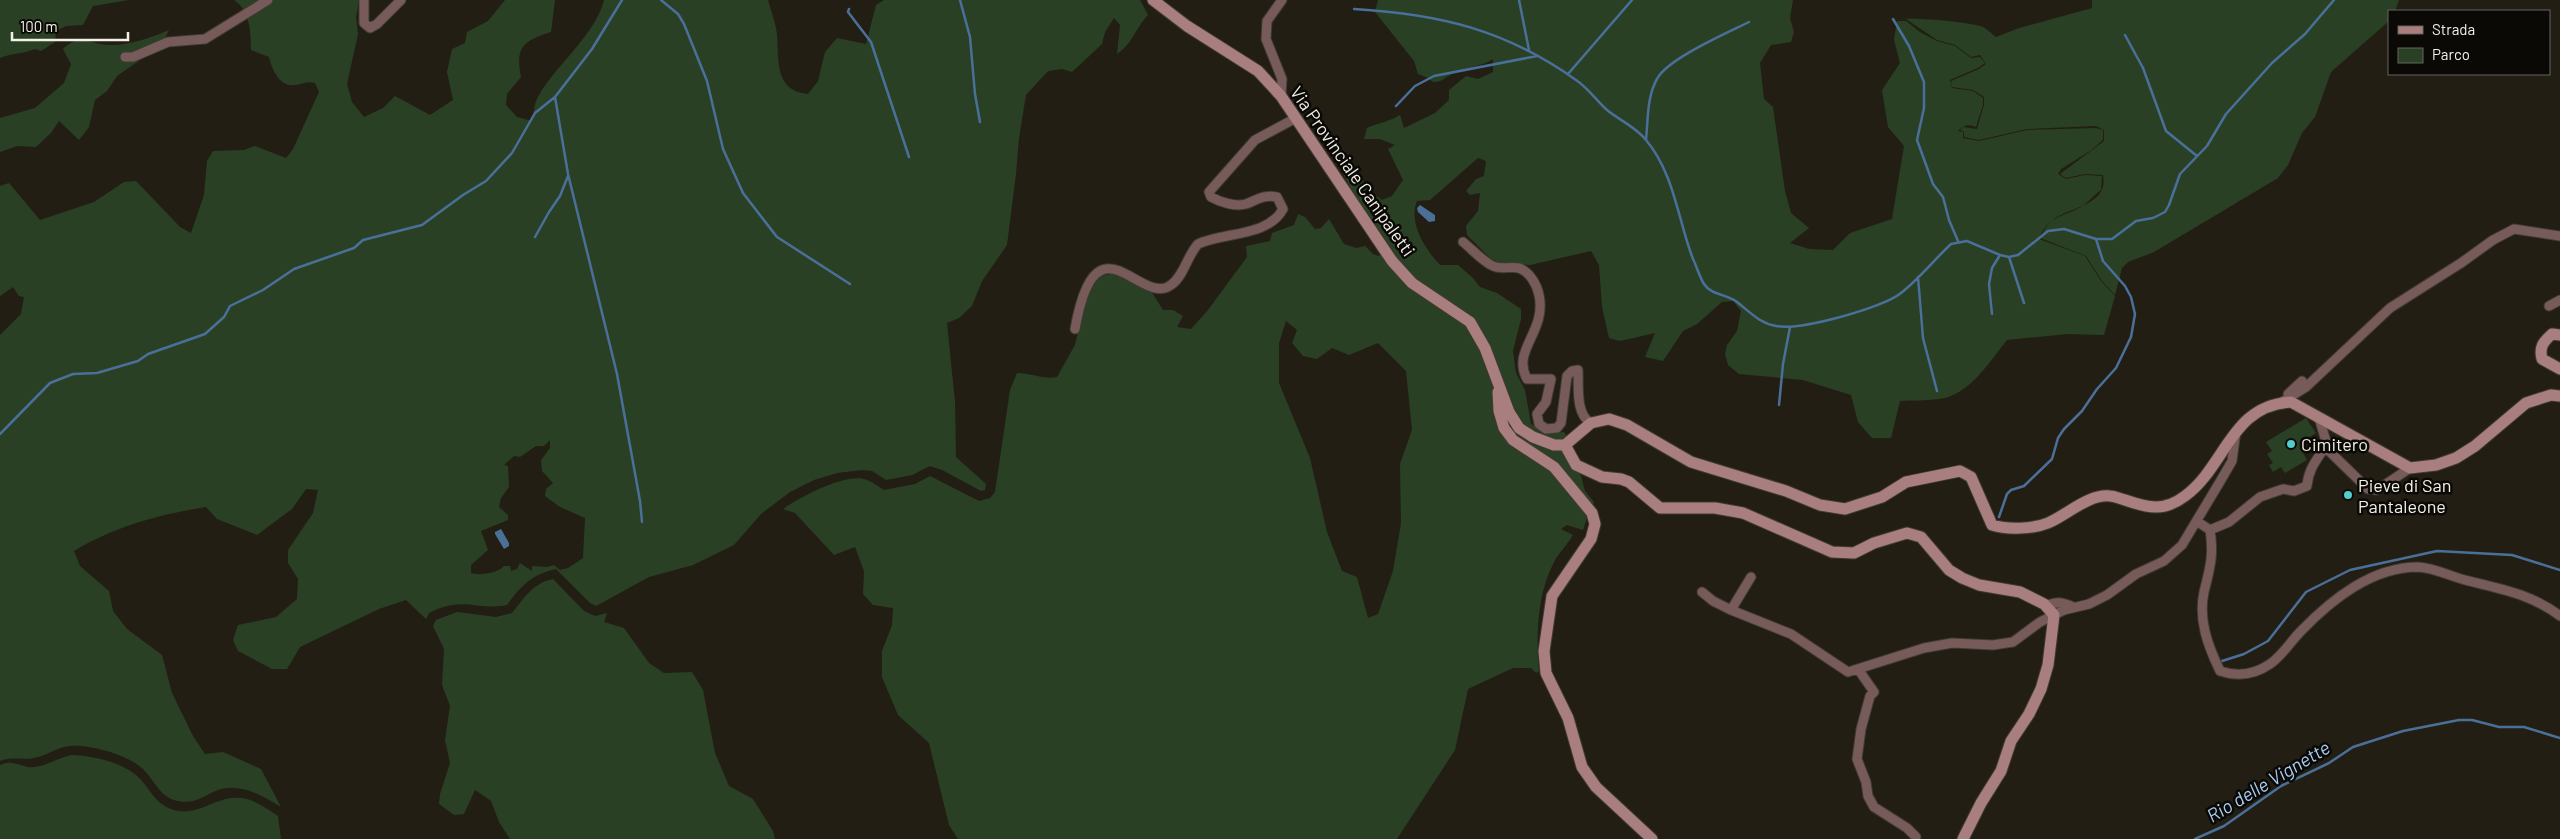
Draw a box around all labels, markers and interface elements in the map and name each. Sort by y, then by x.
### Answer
scale bar [12,10,129,42]
legend [2388,10,2550,75]
text: 100 m [20,17,58,35]
text: Strada [2432,20,2475,38]
text: Parco [2432,45,2470,63]
street label: Via Provinciale Canipaletti [1286,82,1420,260]
place label: Cimitero [2301,433,2368,455]
marker: Cimitero [2285,438,2297,450]
place label: Pieve di San Pantaleone [2358,474,2451,517]
marker: Pieve di San Pantaleone [2342,489,2354,501]
water label: Rio delle Vignette [2202,735,2334,827]

